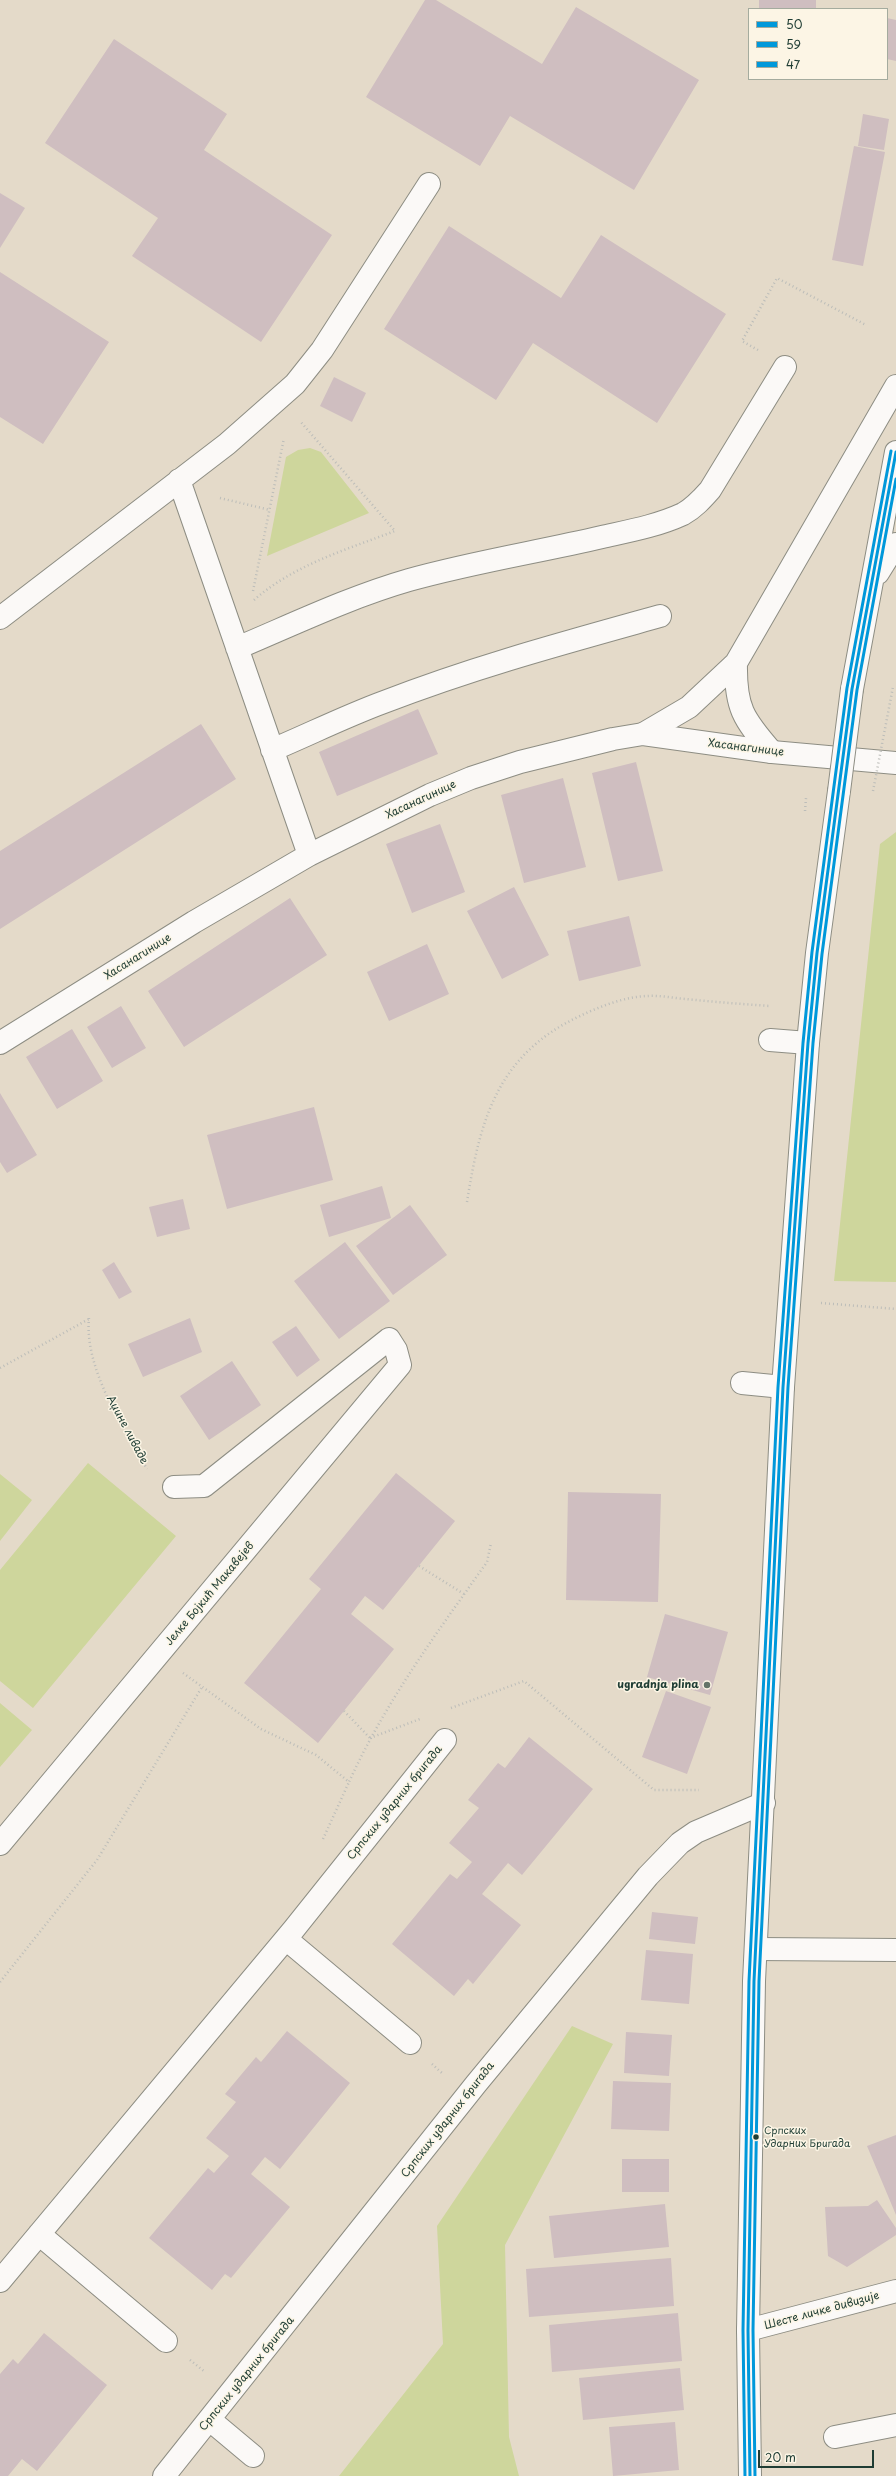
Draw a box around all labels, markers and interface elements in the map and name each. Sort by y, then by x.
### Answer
legend [748,8,888,80]
text: 50 [786,15,802,33]
text: 59 [786,35,801,53]
text: 47 [786,55,800,73]
street label: Хасанагинице [707,737,785,759]
street label: Хасанагинице [384,778,458,822]
street label: Хасанагинице [102,931,174,983]
street label: Аџине ливаде [103,1393,151,1467]
street label: Јелке Бојкић Макавејев [163,1540,257,1648]
place label: ugradnja plina [617,1678,699,1692]
marker: ugradnja plina [702,1680,712,1690]
street label: Српских ударних бригада [345,1743,445,1863]
street label: Српских ударних бригада [399,2060,497,2180]
place label: Српских Ударних Бригада [764,2125,850,2148]
marker: Српских Ударних Бригада [751,2132,761,2142]
street label: Шесте личке дивизије [763,2289,881,2333]
street label: Српских ударних бригада [197,2314,297,2434]
scale bar [760,2442,876,2468]
text: 20 m [765,2448,796,2466]

